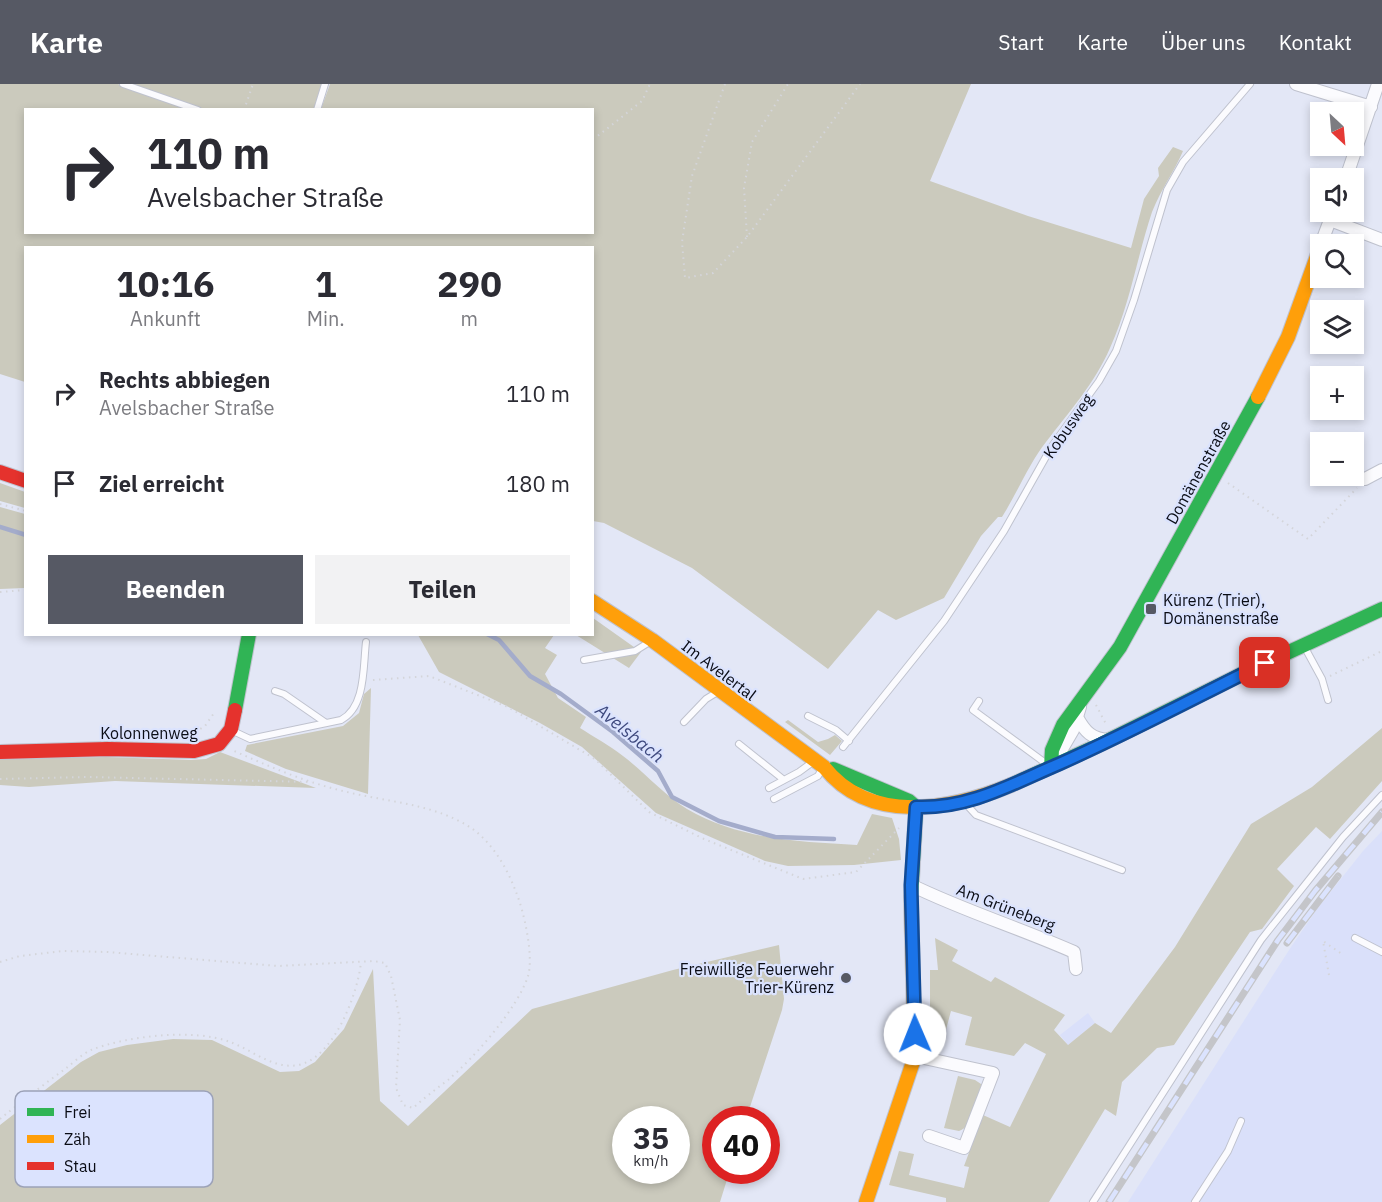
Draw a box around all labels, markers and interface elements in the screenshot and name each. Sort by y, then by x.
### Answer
text: Karte [30,24,103,61]
text: Start [998,28,1044,56]
text: Karte [1077,28,1128,56]
text: Über uns [1161,28,1246,56]
text: Kontakt [1279,28,1352,56]
north arrow [1310,102,1364,156]
map controls [1310,102,1364,486]
text: 110 m [147,126,270,181]
icon: right [48,132,126,210]
button: sound [1310,168,1364,222]
text: Avelsbacher Straße [147,179,384,214]
button: search [1310,234,1364,288]
text: 10:16 [116,260,214,307]
text: 1 [315,260,337,307]
text: 290 [437,260,502,307]
button: layers [1310,300,1364,354]
text: Ankunft [130,305,201,332]
text: Min. [307,305,345,332]
text: m [461,305,478,332]
text: Rechts abbiegen [99,365,270,394]
button: + [1310,366,1364,420]
icon: right [48,377,81,410]
text: 110 m [506,379,570,408]
street label: Kobusweg [1039,389,1098,462]
text: Avelsbacher Straße [99,394,274,421]
street label: Domänenstraße [1161,416,1235,528]
button: − [1310,432,1364,486]
icon: arrive [48,467,81,500]
text: Ziel erreicht [99,469,224,498]
text: 180 m [506,469,570,498]
button: Beenden [48,555,303,624]
button: Teilen [315,555,570,624]
place label: Kürenz (Trier), Domänenstraße [1163,590,1279,628]
marker: Kürenz (Trier), Domänenstraße [1144,602,1158,616]
street label: Im Avelertal [678,635,760,705]
pin [1239,637,1290,688]
icon: arrive [1248,646,1281,679]
water label: Avelsbach [590,698,669,768]
street label: Kolonnenweg [100,723,198,743]
street label: Am Grüneberg [954,879,1059,935]
place label: Freiwillige Feuerwehr Trier-Kürenz [680,959,834,997]
marker: Freiwillige Feuerwehr Trier-Kürenz [839,971,853,985]
position arrow [883,1002,947,1066]
legend [15,1091,213,1187]
text: Frei [64,1102,91,1122]
speed limit sign: 40 [702,1106,780,1184]
text: 35 [633,1118,669,1157]
text: Zäh [64,1129,91,1149]
text: km/h [633,1151,669,1170]
text: Stau [64,1156,97,1176]

